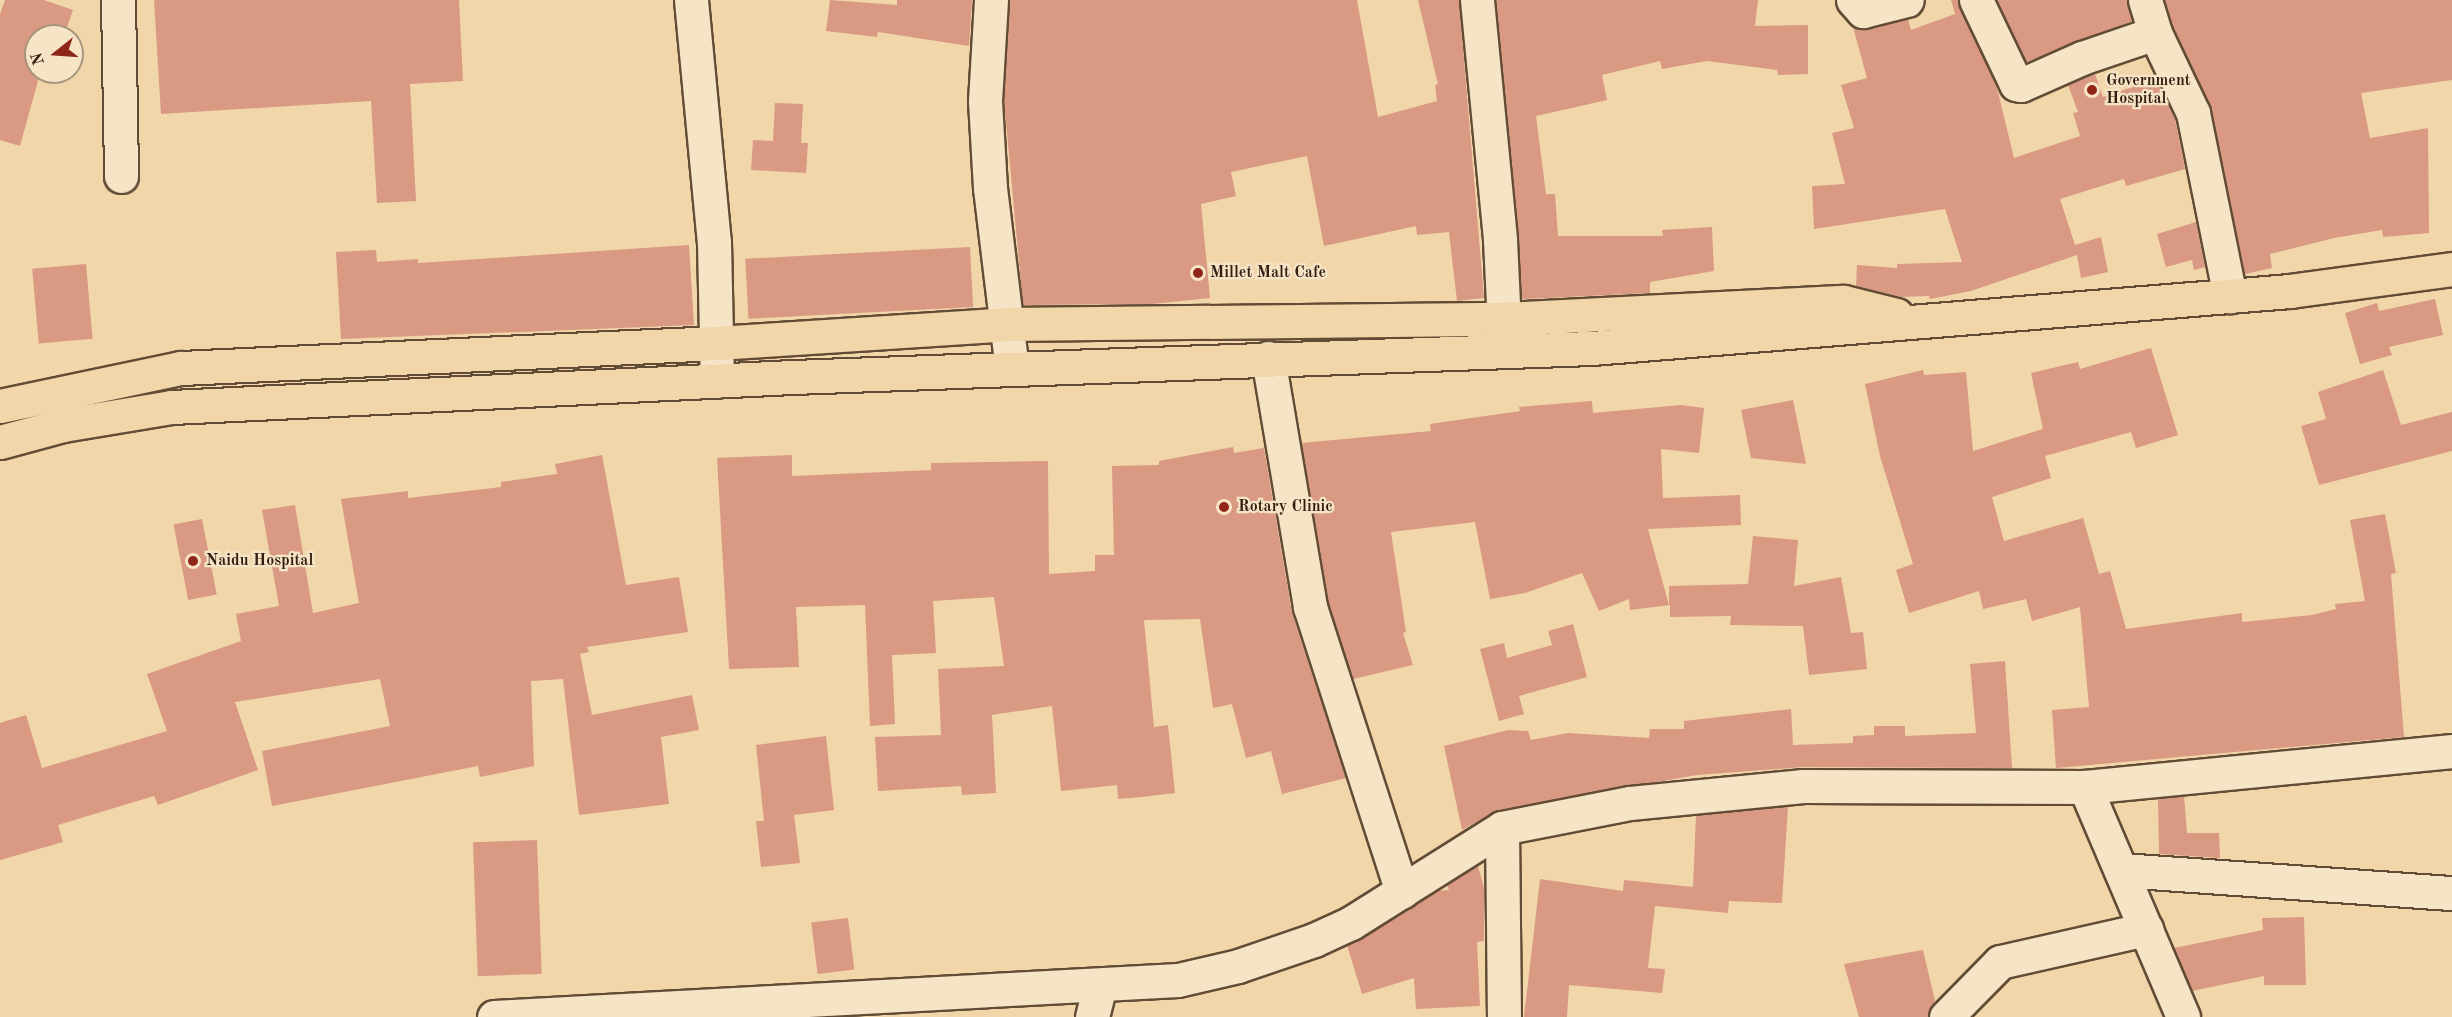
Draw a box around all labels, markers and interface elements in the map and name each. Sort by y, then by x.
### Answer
north arrow [24,24,84,84]
text: N [29,50,48,67]
place label: Government Hospital [2106,71,2191,109]
marker: Government Hospital [2083,81,2101,99]
place label: Millet Malt Cafe [1210,263,1326,283]
marker: Millet Malt Cafe [1191,266,1205,280]
place label: Rotary Clinic [1238,497,1333,517]
marker: Rotary Clinic [1215,498,1233,516]
place label: Naidu Hospital [206,551,313,571]
marker: Naidu Hospital [184,552,202,570]

